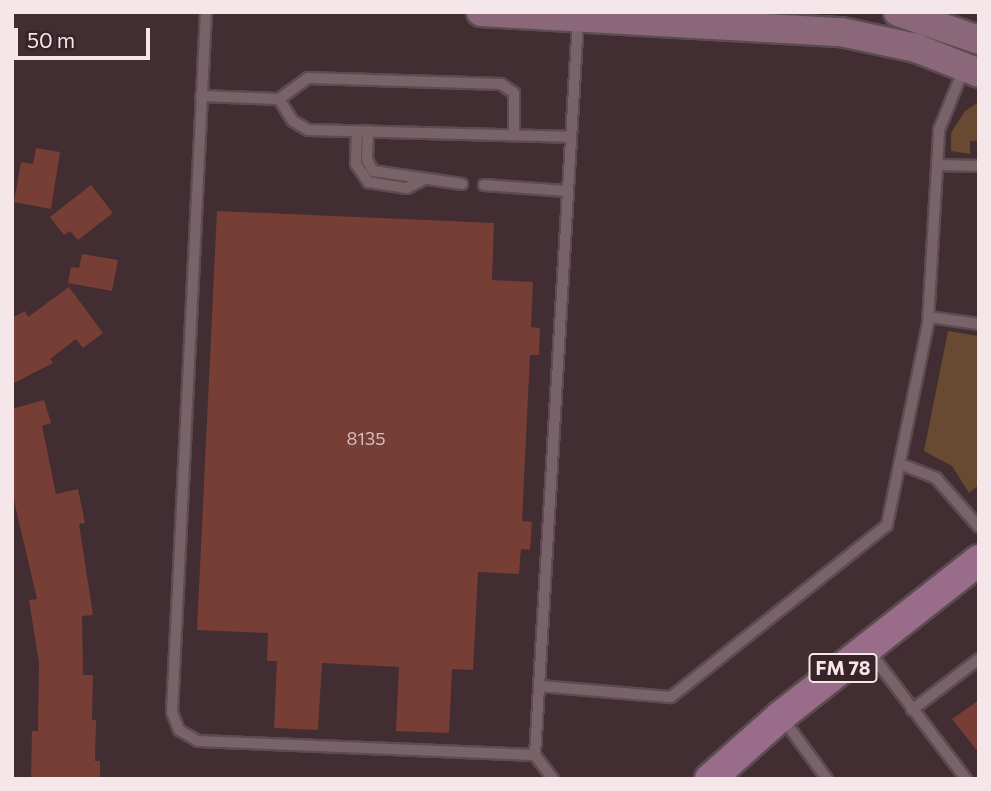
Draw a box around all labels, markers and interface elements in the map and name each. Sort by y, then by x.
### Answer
scale bar [18,14,154,58]
text: 50 m [27,27,75,52]
house number: 8135 [346,427,386,449]
road number: FM 78 [808,652,878,684]

